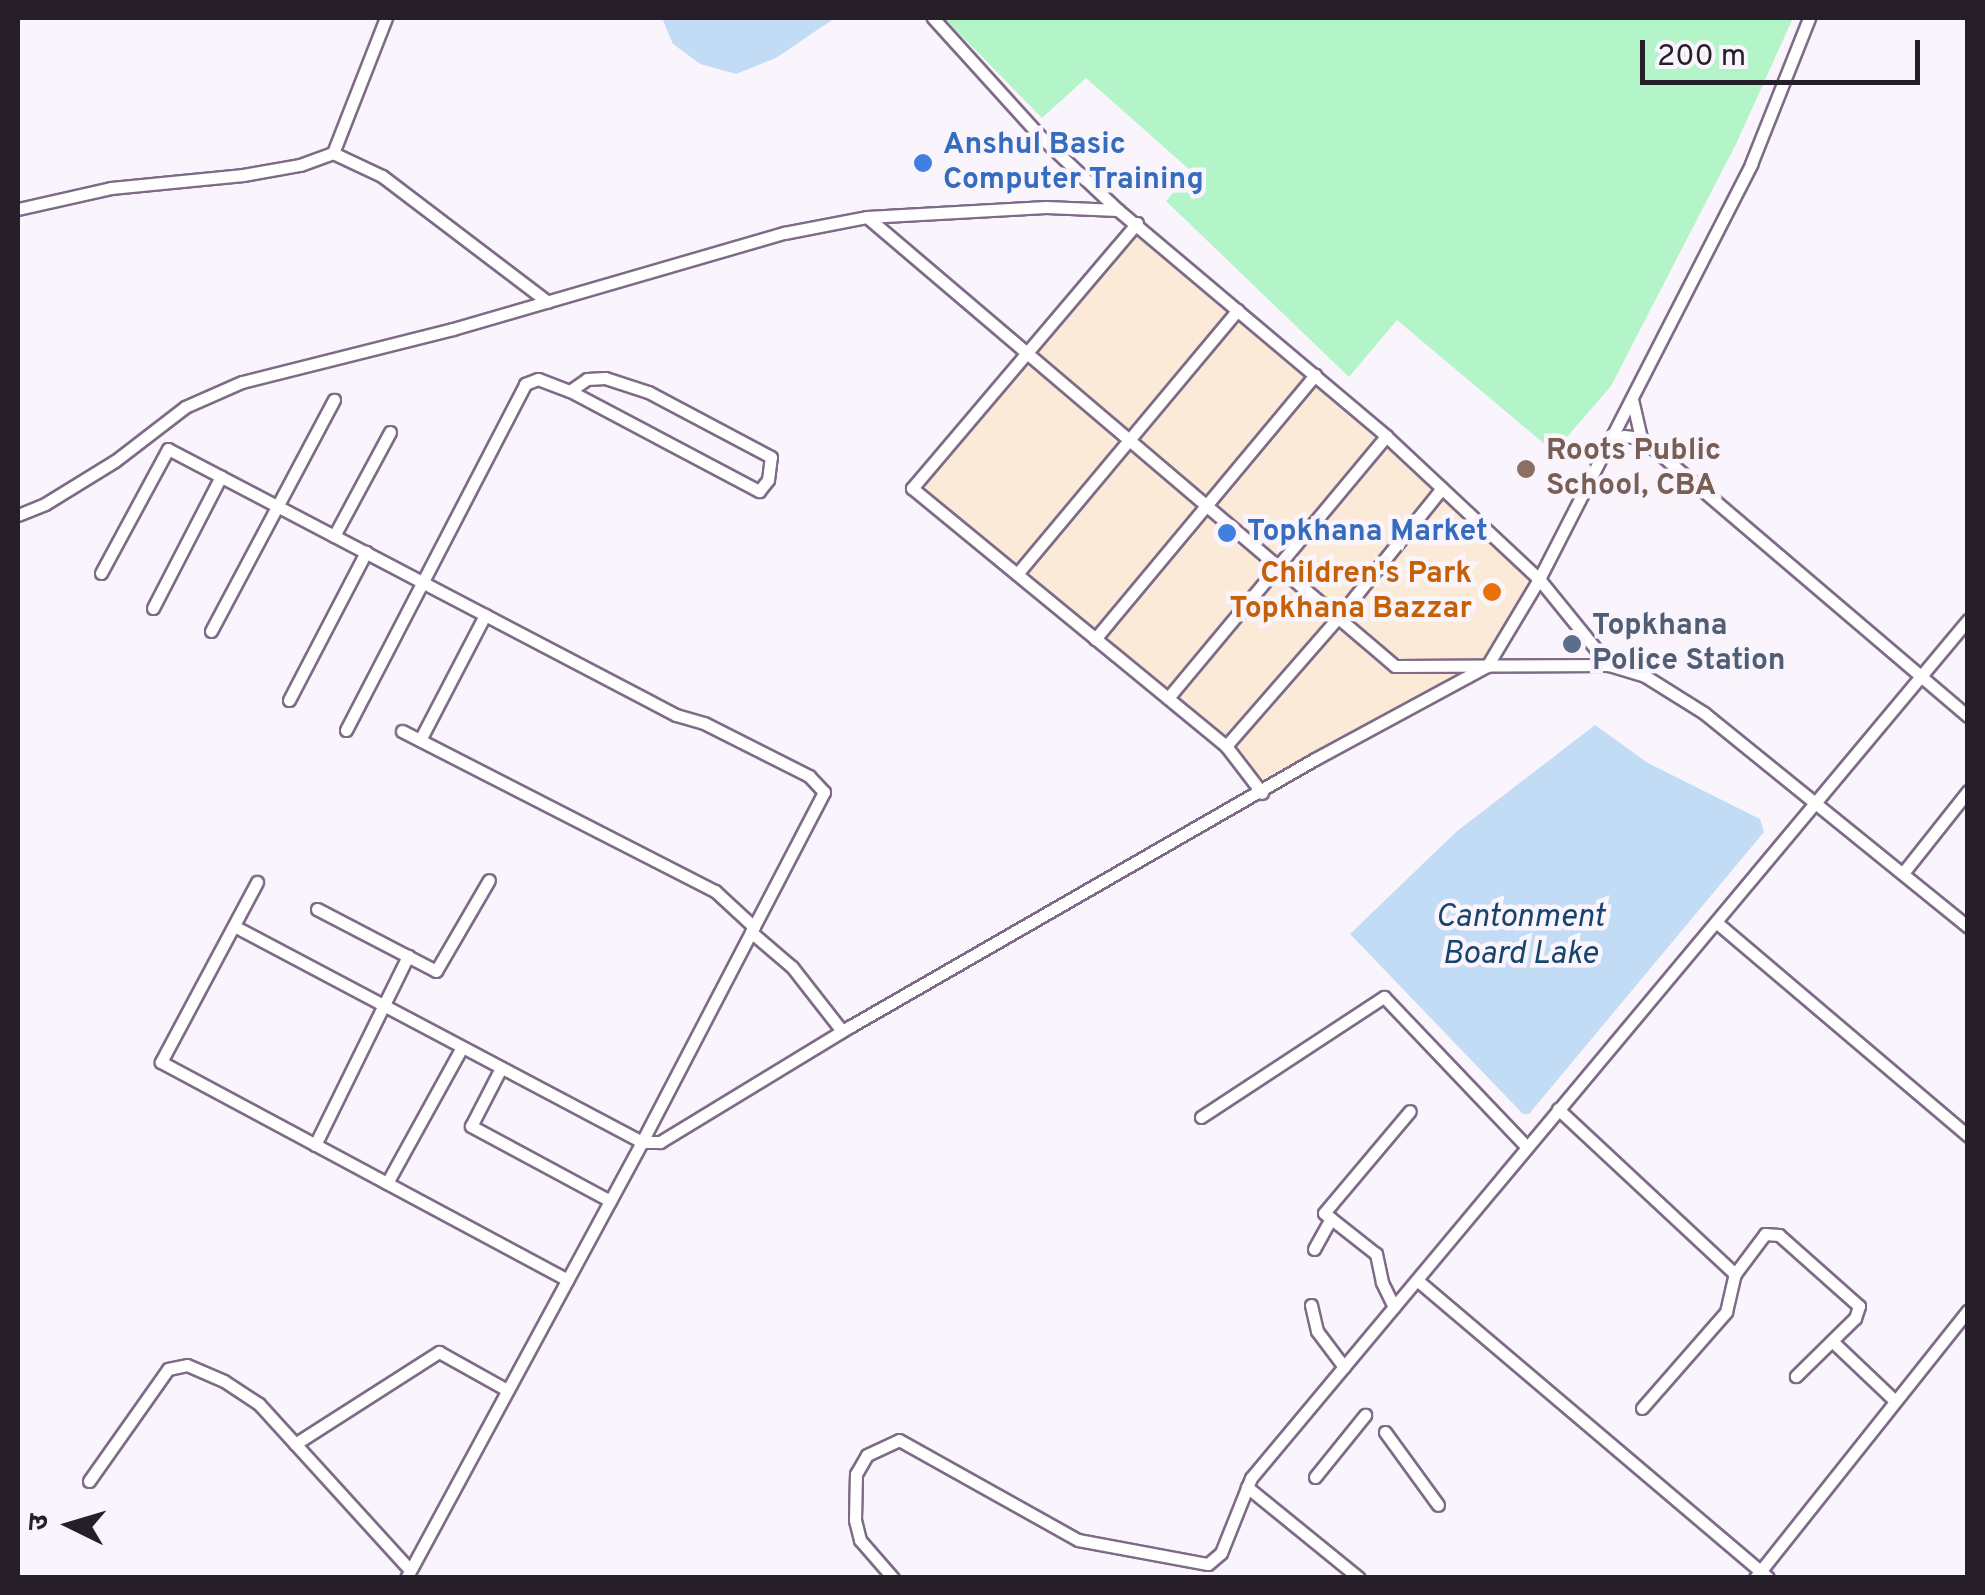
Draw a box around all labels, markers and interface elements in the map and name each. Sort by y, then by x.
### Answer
scale bar [1645,20,1925,82]
text: 200 m [1657,39,1746,76]
place label: Anshul Basic Computer Training [943,128,1204,198]
marker: Anshul Basic Computer Training [912,152,934,174]
place label: Roots Public School, CBA [1546,434,1721,504]
marker: Roots Public School, CBA [1515,458,1537,480]
place label: Topkhana Market [1247,515,1488,551]
marker: Topkhana Market [1216,522,1238,544]
place label: Children's Park Topkhana Bazzar [1229,557,1472,628]
marker: Children's Park Topkhana Bazzar [1481,581,1503,603]
place label: Topkhana Police Station [1592,609,1786,680]
marker: Topkhana Police Station [1561,633,1583,655]
water label: Cantonment Board Lake [1435,900,1605,975]
north arrow [20,1475,120,1575]
text: उ [21,1513,59,1532]

